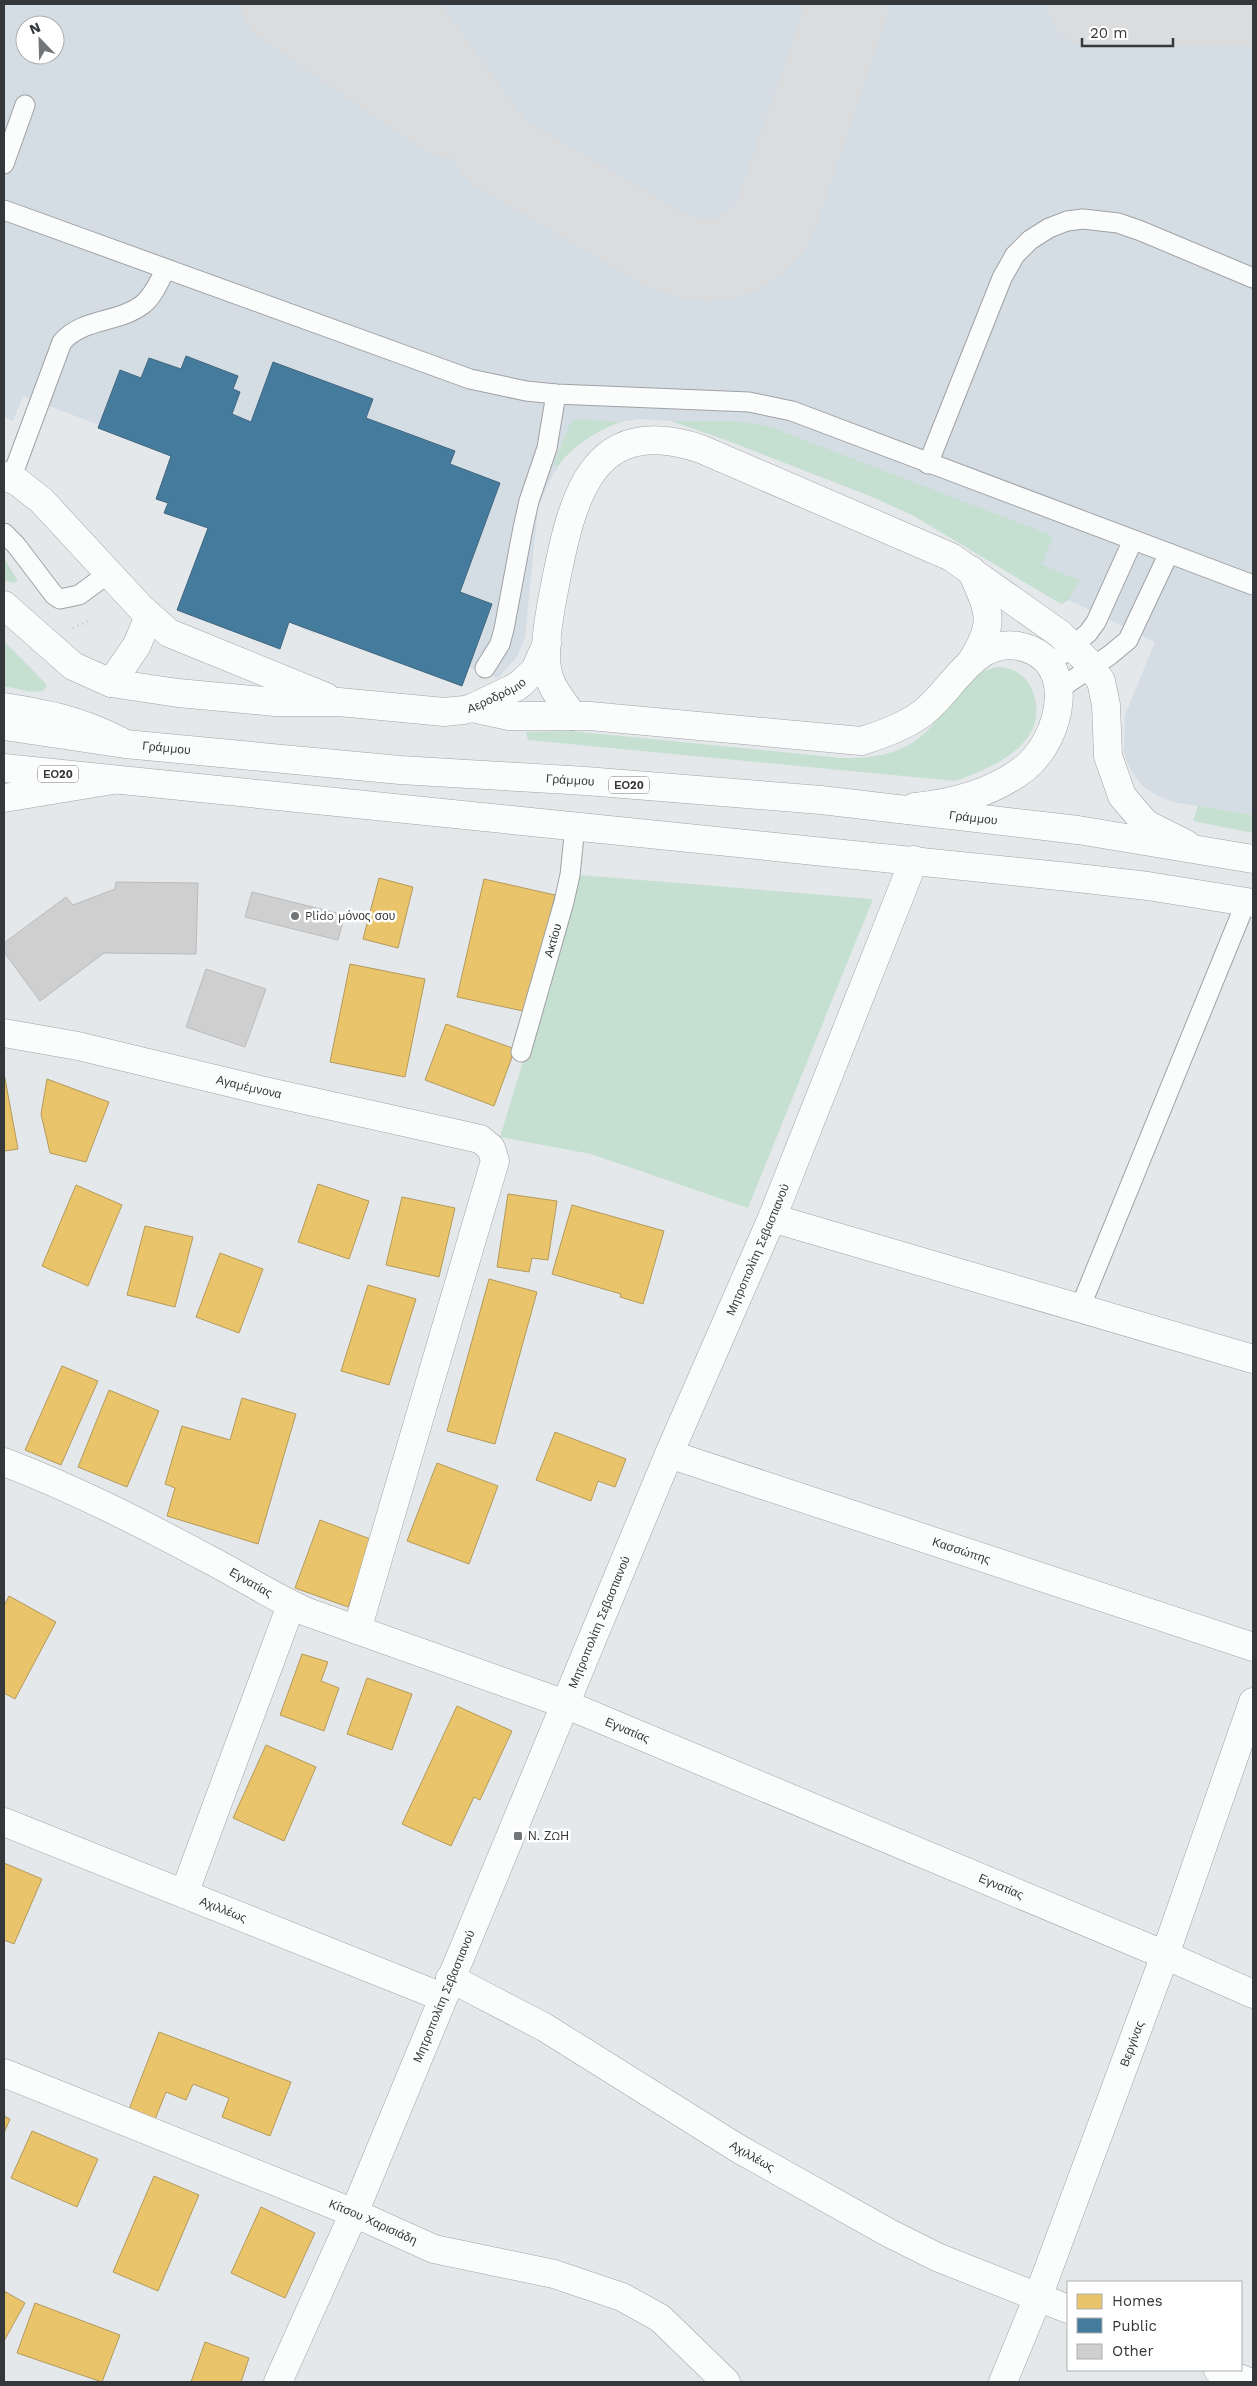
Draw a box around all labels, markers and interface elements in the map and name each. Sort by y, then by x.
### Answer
north arrow [15,15,65,65]
scale bar [1082,15,1173,47]
text: N [27,19,43,37]
text: 20 m [1090,24,1128,42]
street label: Αεροδρόμιο [466,675,529,716]
street label: Γράμμου [142,739,191,757]
road number: ΕΟ20 [38,766,78,782]
street label: Γράμμου [545,772,595,789]
road number: ΕΟ20 [609,776,649,794]
street label: Γράμμου [948,808,998,828]
place label: Plido μόνος σου [305,909,395,923]
marker: Plido μόνος σου [289,910,301,922]
street label: Ακτίου [541,922,564,959]
street label: Αγαμέμνονα [215,1073,283,1102]
street label: Μητροπολίτη Σεβαστιανού [723,1182,792,1318]
street label: Κασσώπης [931,1535,992,1567]
street label: Μητροπολίτη Σεβαστιανού [566,1554,633,1690]
street label: Εγνατίας [227,1565,275,1600]
street label: Εγνατίας [603,1715,652,1746]
place label: Ν. ΖΩΗ [528,1829,569,1843]
marker: Ν. ΖΩΗ [512,1830,524,1842]
street label: Εγνατίας [977,1871,1026,1902]
street label: Αχιλλέως [198,1894,249,1925]
street label: Μητροπολίτη Σεβαστιανού [410,1928,478,2065]
street label: Βεργίνας [1117,2019,1147,2069]
street label: Αχιλλέως [727,2138,777,2175]
street label: Κίτσου Χαρισιάδη [327,2197,419,2247]
legend [1067,2281,1242,2371]
text: Homes [1112,2292,1163,2310]
text: Public [1112,2317,1157,2335]
text: Other [1112,2342,1154,2360]

